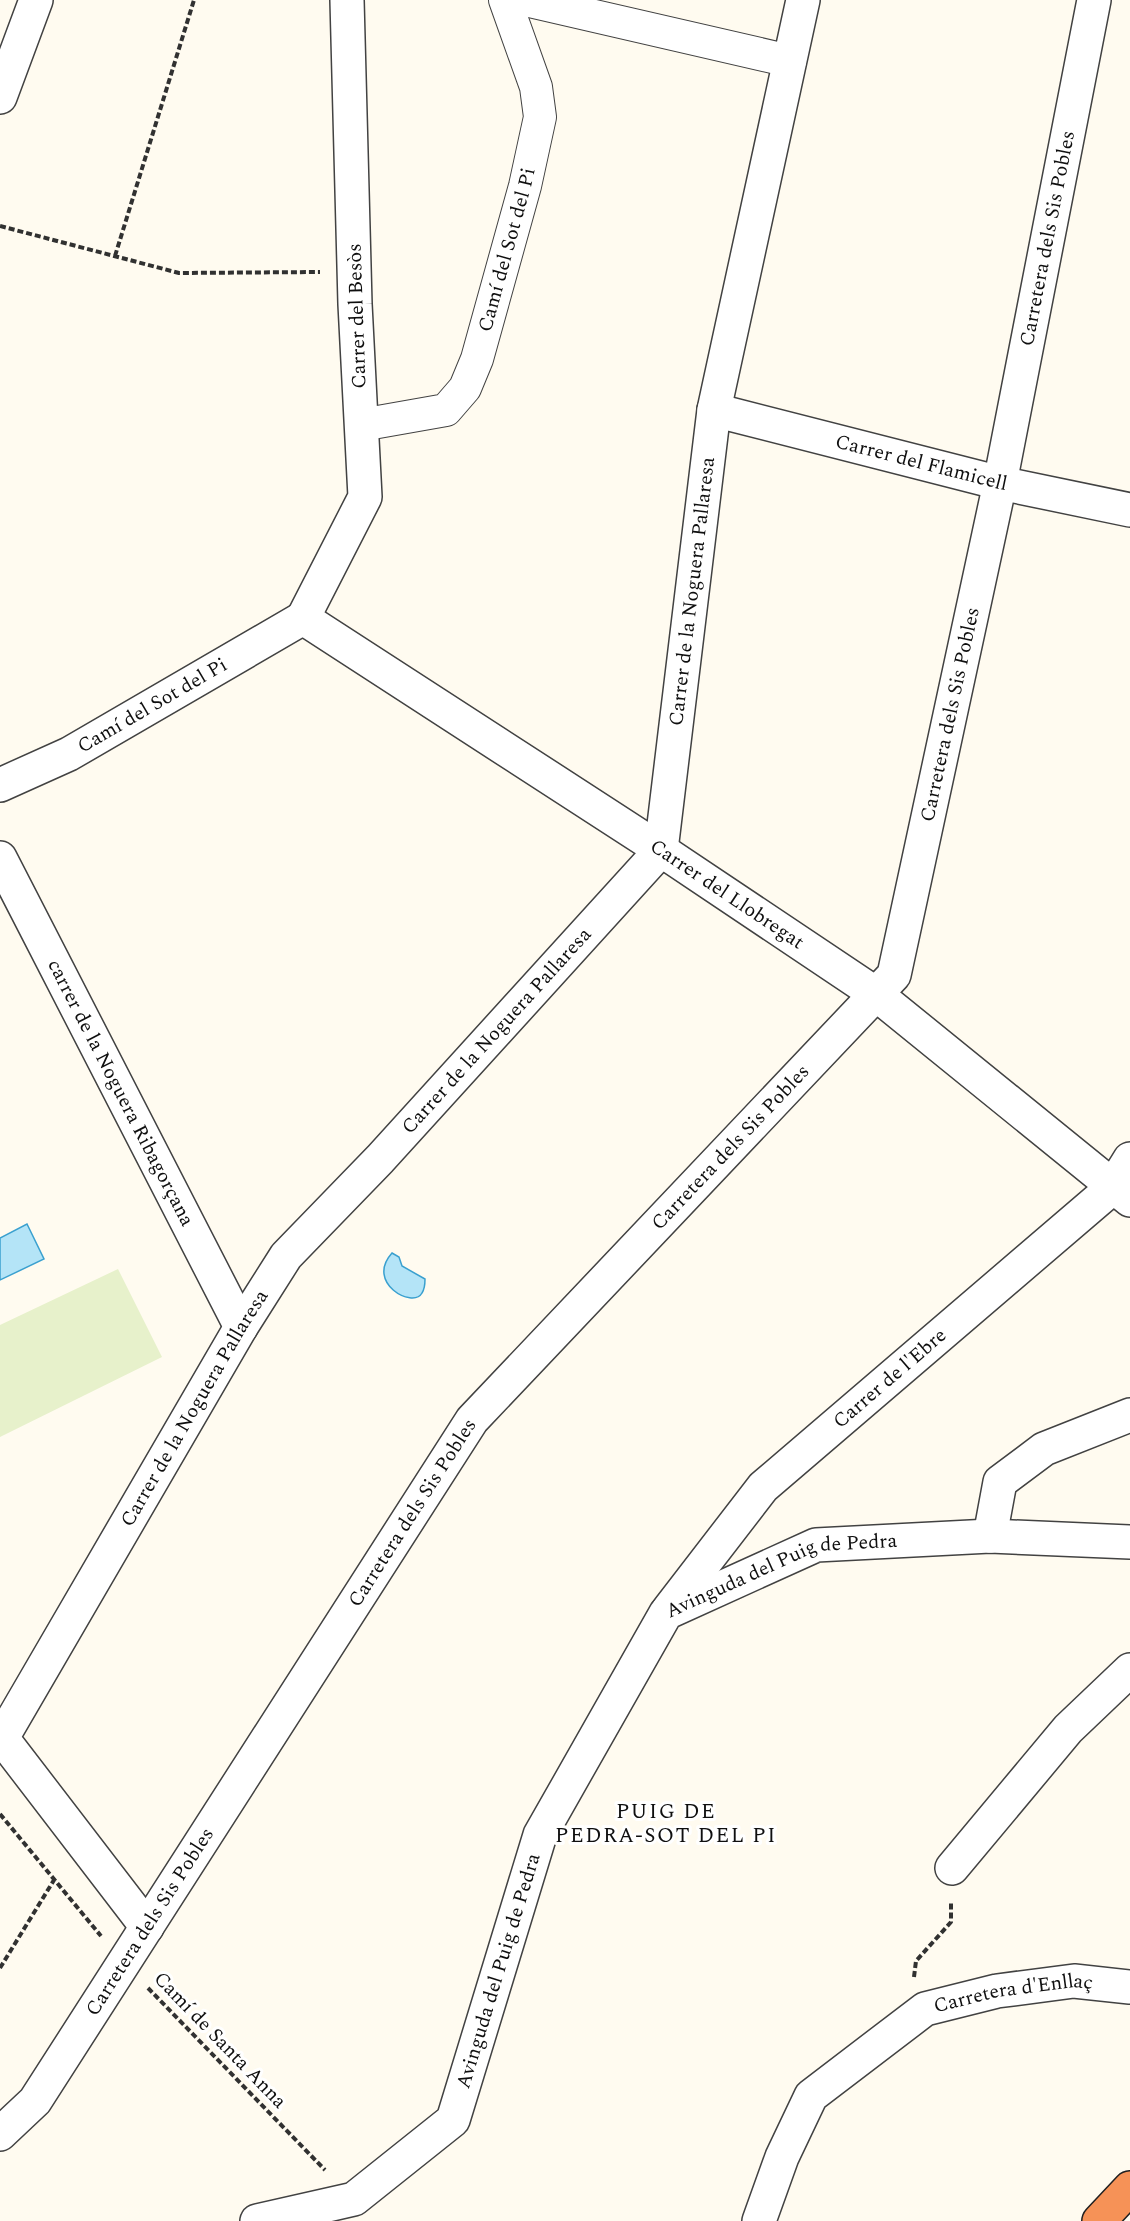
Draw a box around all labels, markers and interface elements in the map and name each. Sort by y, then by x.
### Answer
street label: Carretera dels Sis Pobles [1012,128,1083,349]
street label: Camí del Sot del Pi [470,165,544,335]
street label: Carrer del Besòs [339,243,375,389]
street label: Carrer del Flamicell [832,427,1010,499]
street label: Carrer de la Noguera Pallaresa [661,455,723,727]
street label: Carretera dels Sis Pobles [912,604,988,825]
street label: Camí del Sot del Pi [72,650,233,761]
street label: Carrer del Llobregat [644,832,810,957]
street label: Carrer de la Noguera Pallaresa [394,920,599,1141]
street label: carrer de la Noguera Ribagorçana [40,954,202,1232]
street label: Carretera dels Sis Pobles [644,1058,817,1237]
street label: Carrer de la Noguera Pallaresa [113,1284,276,1532]
street label: Carrer de l'Ebre [826,1321,953,1436]
street label: Carretera dels Sis Pobles [341,1413,484,1613]
street label: Avinguda del Puig de Pedra [661,1526,898,1626]
district label: PUIG DE PEDRA-SOT DEL PI [555,1796,777,1852]
street label: Carretera dels Sis Pobles [78,1822,222,2022]
street label: Avinguda del Puig de Pedra [448,1849,549,2092]
street label: Camí de Santa Anna [146,1965,294,2116]
street label: Carretera d'Enllaç [930,1966,1094,2021]

